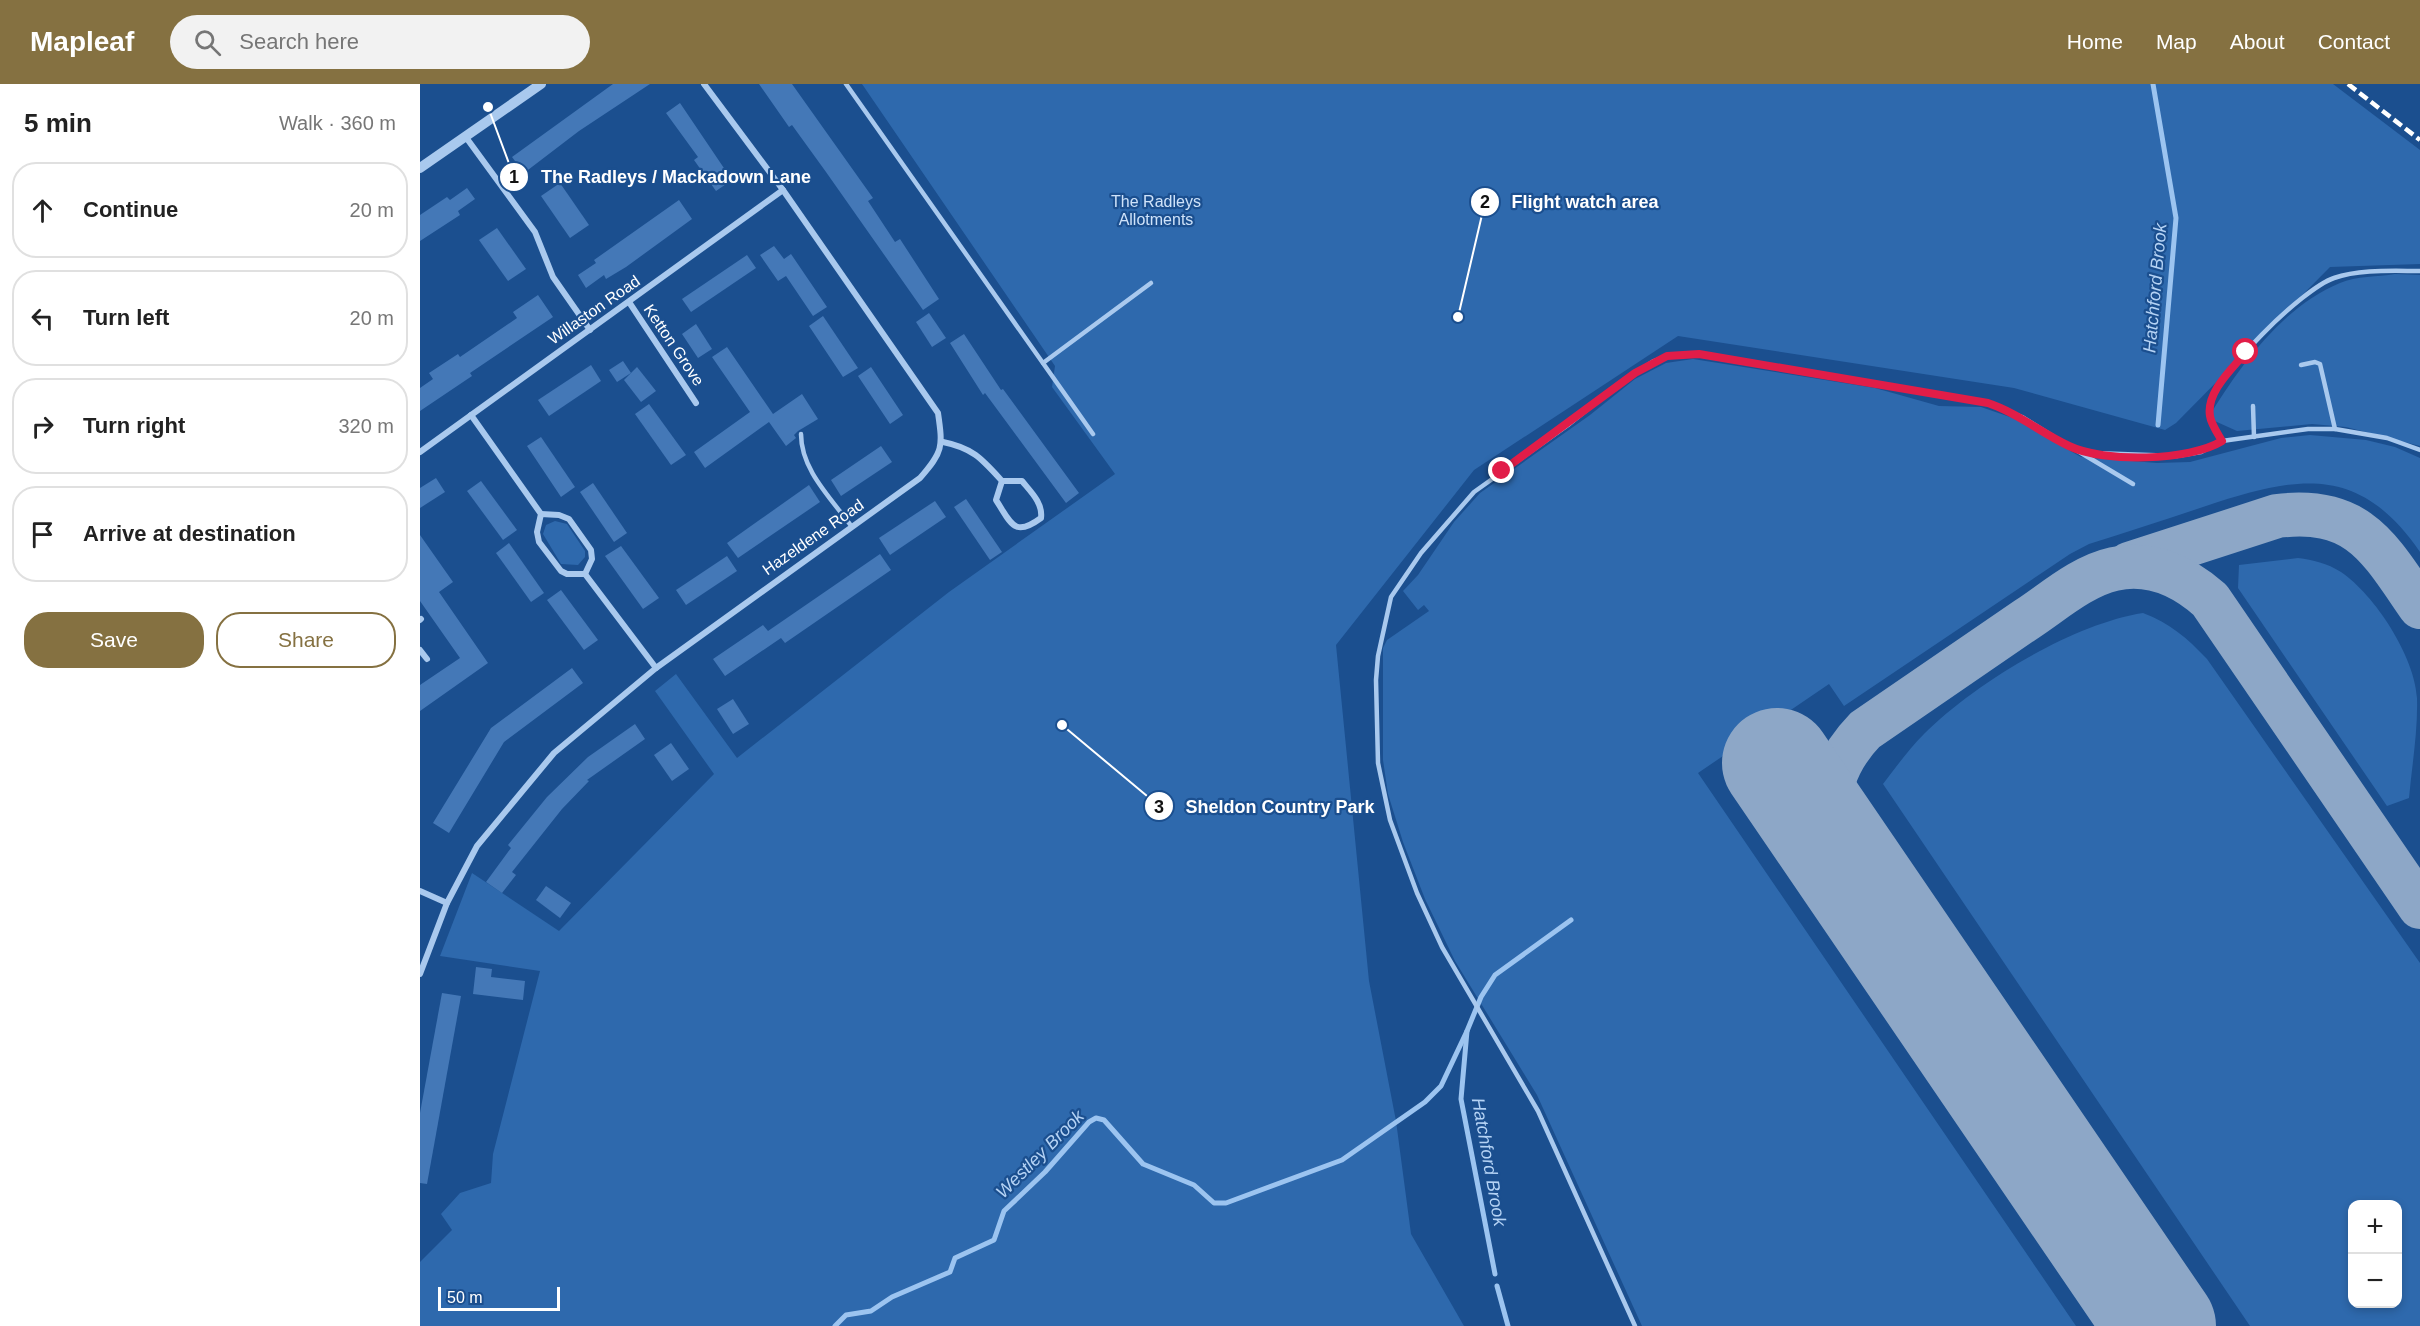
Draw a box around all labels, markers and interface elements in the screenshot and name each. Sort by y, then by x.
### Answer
search box [170,15,590,69]
text: Mapleaf [30,26,134,57]
icon: search [191,26,224,59]
text: Search here [239,29,359,54]
text: Home [2067,30,2123,53]
text: Map [2156,30,2197,53]
text: About [2230,30,2285,53]
text: Contact [2318,30,2390,53]
text: 5 min [24,108,92,138]
text: Walk · 360 m [279,112,396,134]
callout: The Radleys / Mackadown Lane [499,159,823,195]
text: 1 [509,167,519,187]
text: The Radleys / Mackadown Lane [541,167,811,187]
callout: Flight watch area [1470,184,1671,220]
text: 2 [1480,192,1490,212]
text: Flight watch area [1511,192,1659,212]
park label: The Radleys Allotments [1111,193,1201,228]
icon: ahead [26,194,59,227]
text: Continue [83,197,178,222]
text: 20 m [350,199,394,221]
water label: Hatchford Brook [2139,221,2171,354]
street label: Willaston Road [545,272,643,348]
street label: Ketton Grove [641,301,707,389]
icon: left [26,302,59,335]
text: Turn left [83,305,169,330]
text: 20 m [350,307,394,329]
route start [2232,338,2258,364]
icon: right [26,410,59,443]
text: Turn right [83,413,185,438]
text: 320 m [338,415,394,437]
route end [1488,457,1514,483]
street label: Hazeldene Road [759,496,867,578]
icon: arrive [26,518,59,551]
text: Arrive at destination [83,521,296,546]
button: Save [24,612,204,668]
button: Share [216,612,396,668]
callout: Sheldon Country Park [1144,788,1387,824]
text: 3 [1154,797,1164,817]
text: Sheldon Country Park [1185,797,1376,817]
water label: Hatchford Brook [1468,1096,1510,1229]
water label: Westley Brook [992,1105,1089,1202]
map controls [2348,1200,2402,1308]
button: + [2348,1200,2402,1254]
button: − [2348,1254,2402,1308]
scale bar [438,1284,560,1312]
text: 50 m [447,1289,483,1306]

